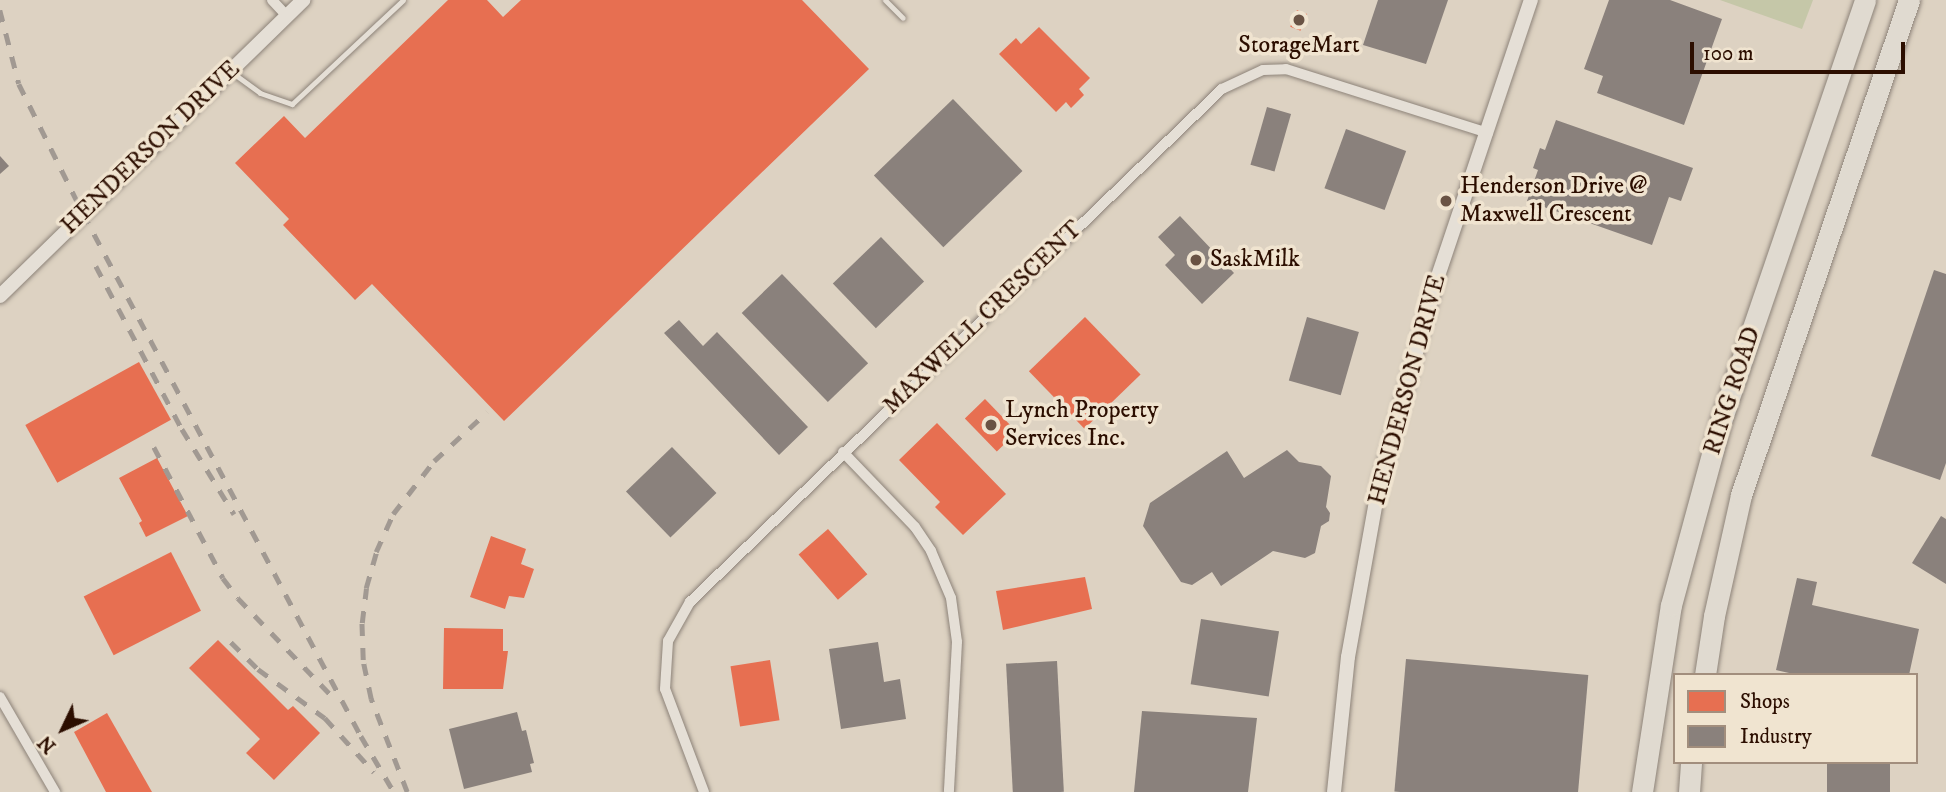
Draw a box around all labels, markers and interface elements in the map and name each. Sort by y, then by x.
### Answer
marker: StorageMart [1291,12,1307,28]
scale bar [1694,28,1909,72]
place label: StorageMart [1238,32,1360,60]
text: 100 m [1703,41,1754,67]
street label: HENDERSON DRIVE [56,55,246,241]
place label: Henderson Drive @ Maxwell Crescent [1460,173,1647,229]
marker: Henderson Drive @ Maxwell Crescent [1438,193,1454,209]
street label: MAXWELL CRESCENT [877,215,1089,421]
place label: SaskMilk [1210,246,1300,274]
marker: SaskMilk [1188,252,1204,268]
street label: HENDERSON DRIVE [1363,272,1453,508]
street label: RING ROAD [1699,323,1767,459]
place label: Lynch Property Services Inc. [1005,397,1158,453]
marker: Lynch Property Services Inc. [983,417,999,433]
legend [1673,673,1918,764]
text: Shops [1740,689,1790,715]
north arrow [28,694,98,764]
text: Industry [1740,724,1812,750]
text: N [34,730,61,758]

